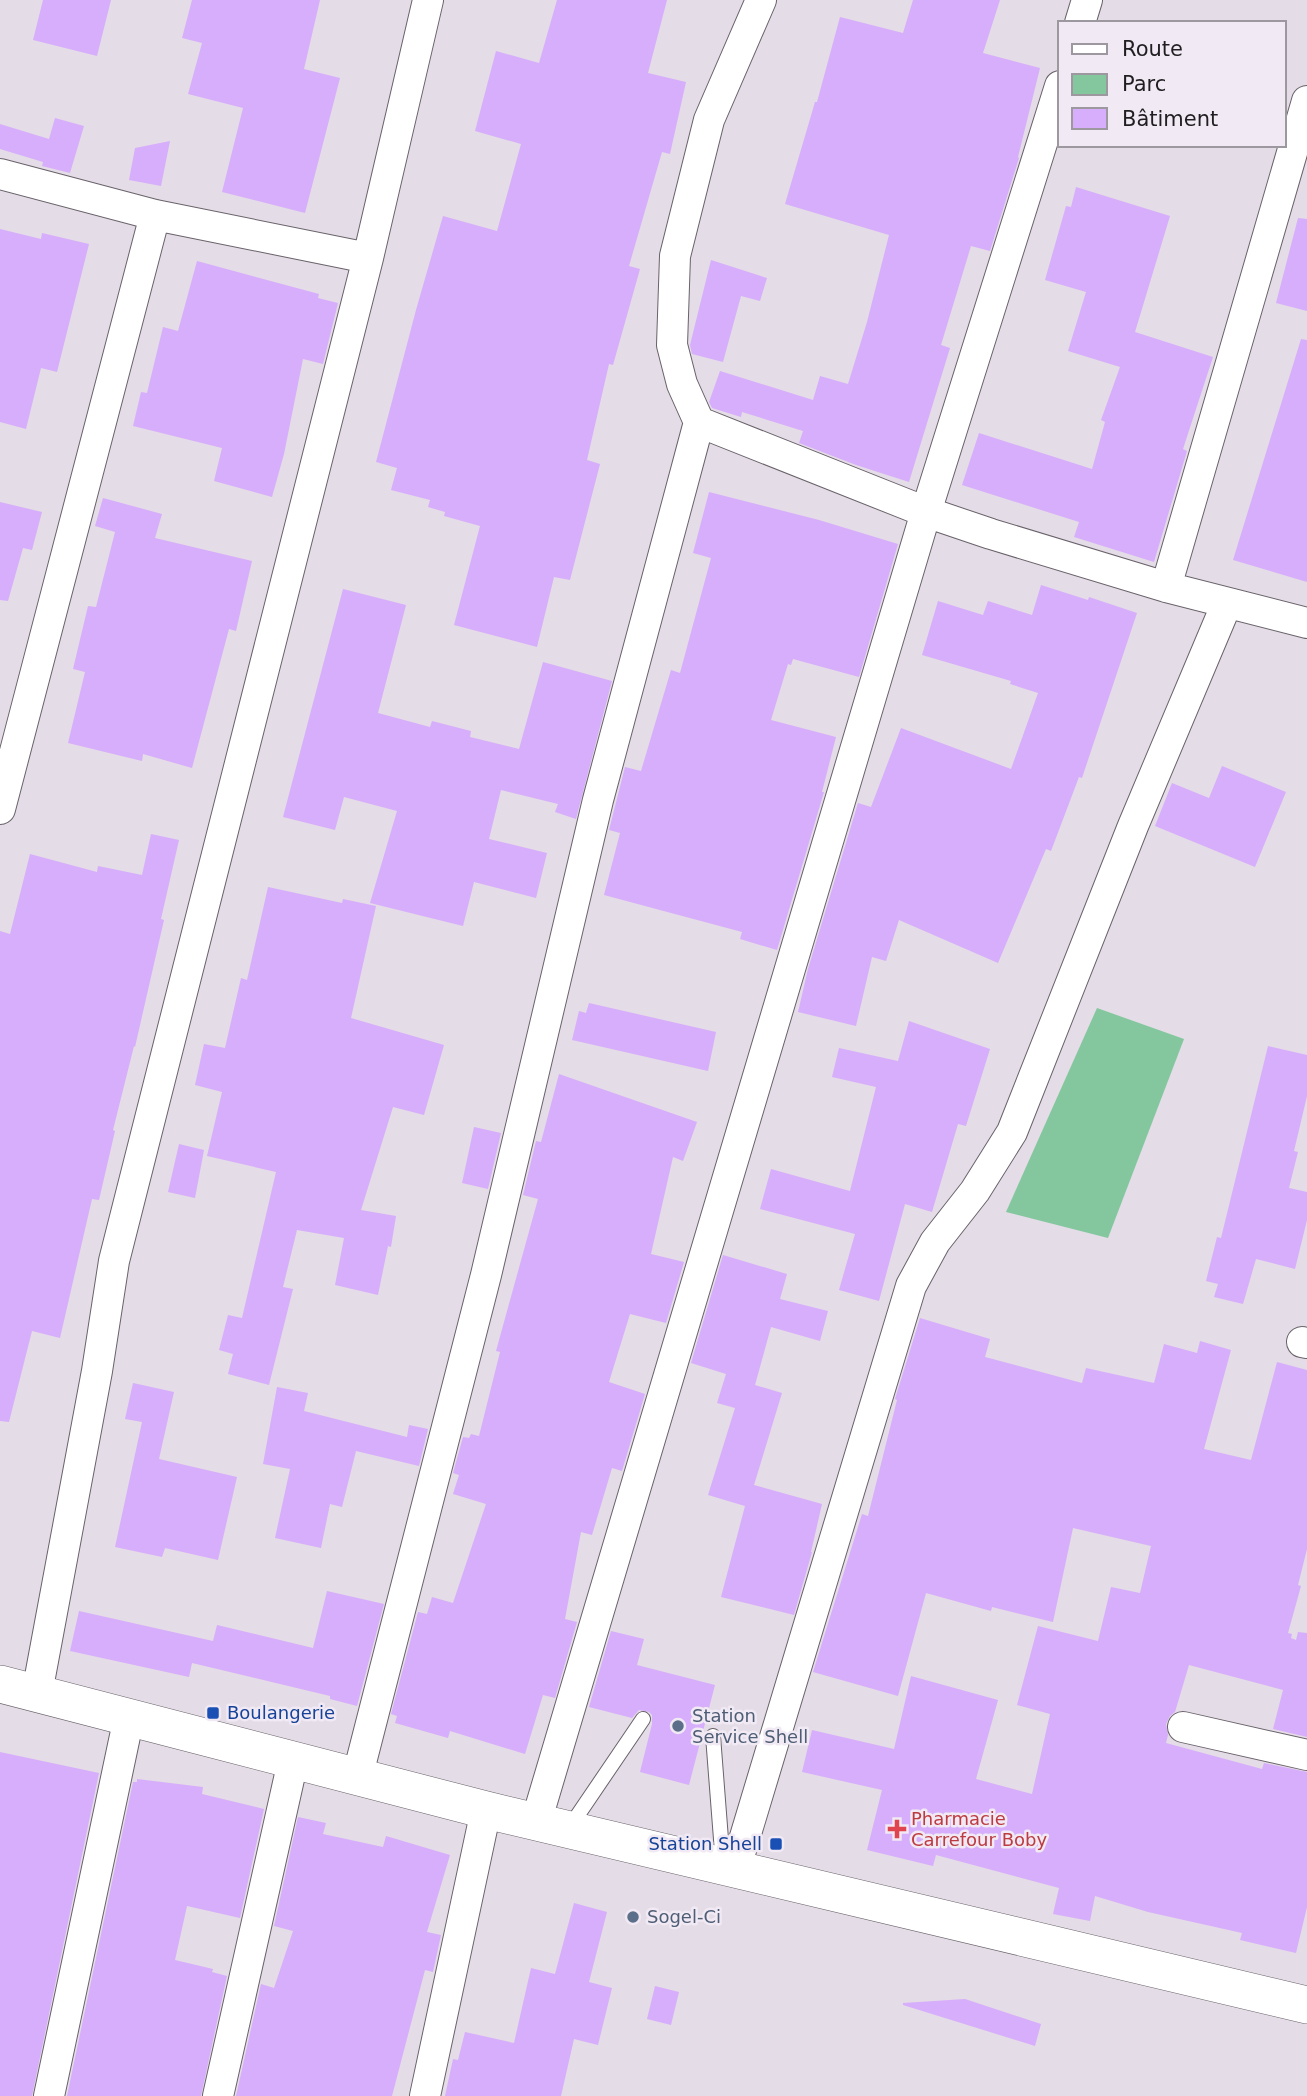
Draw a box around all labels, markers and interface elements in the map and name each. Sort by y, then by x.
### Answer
legend [1058,21,1286,147]
text: Route [1122,37,1183,61]
text: Parc [1122,72,1166,96]
text: Bâtiment [1122,107,1218,131]
place label: Boulangerie [227,1702,335,1723]
marker: Boulangerie [205,1705,221,1721]
place label: Station Service Shell [692,1705,808,1747]
marker: Station Service Shell [670,1718,686,1734]
place label: Pharmacie Carrefour Boby [911,1808,1047,1850]
marker: Pharmacie Carrefour Boby [889,1821,905,1837]
place label: Station Shell [648,1833,762,1854]
marker: Station Shell [768,1836,784,1852]
place label: Sogel-Ci [647,1906,721,1927]
marker: Sogel-Ci [625,1909,641,1925]

